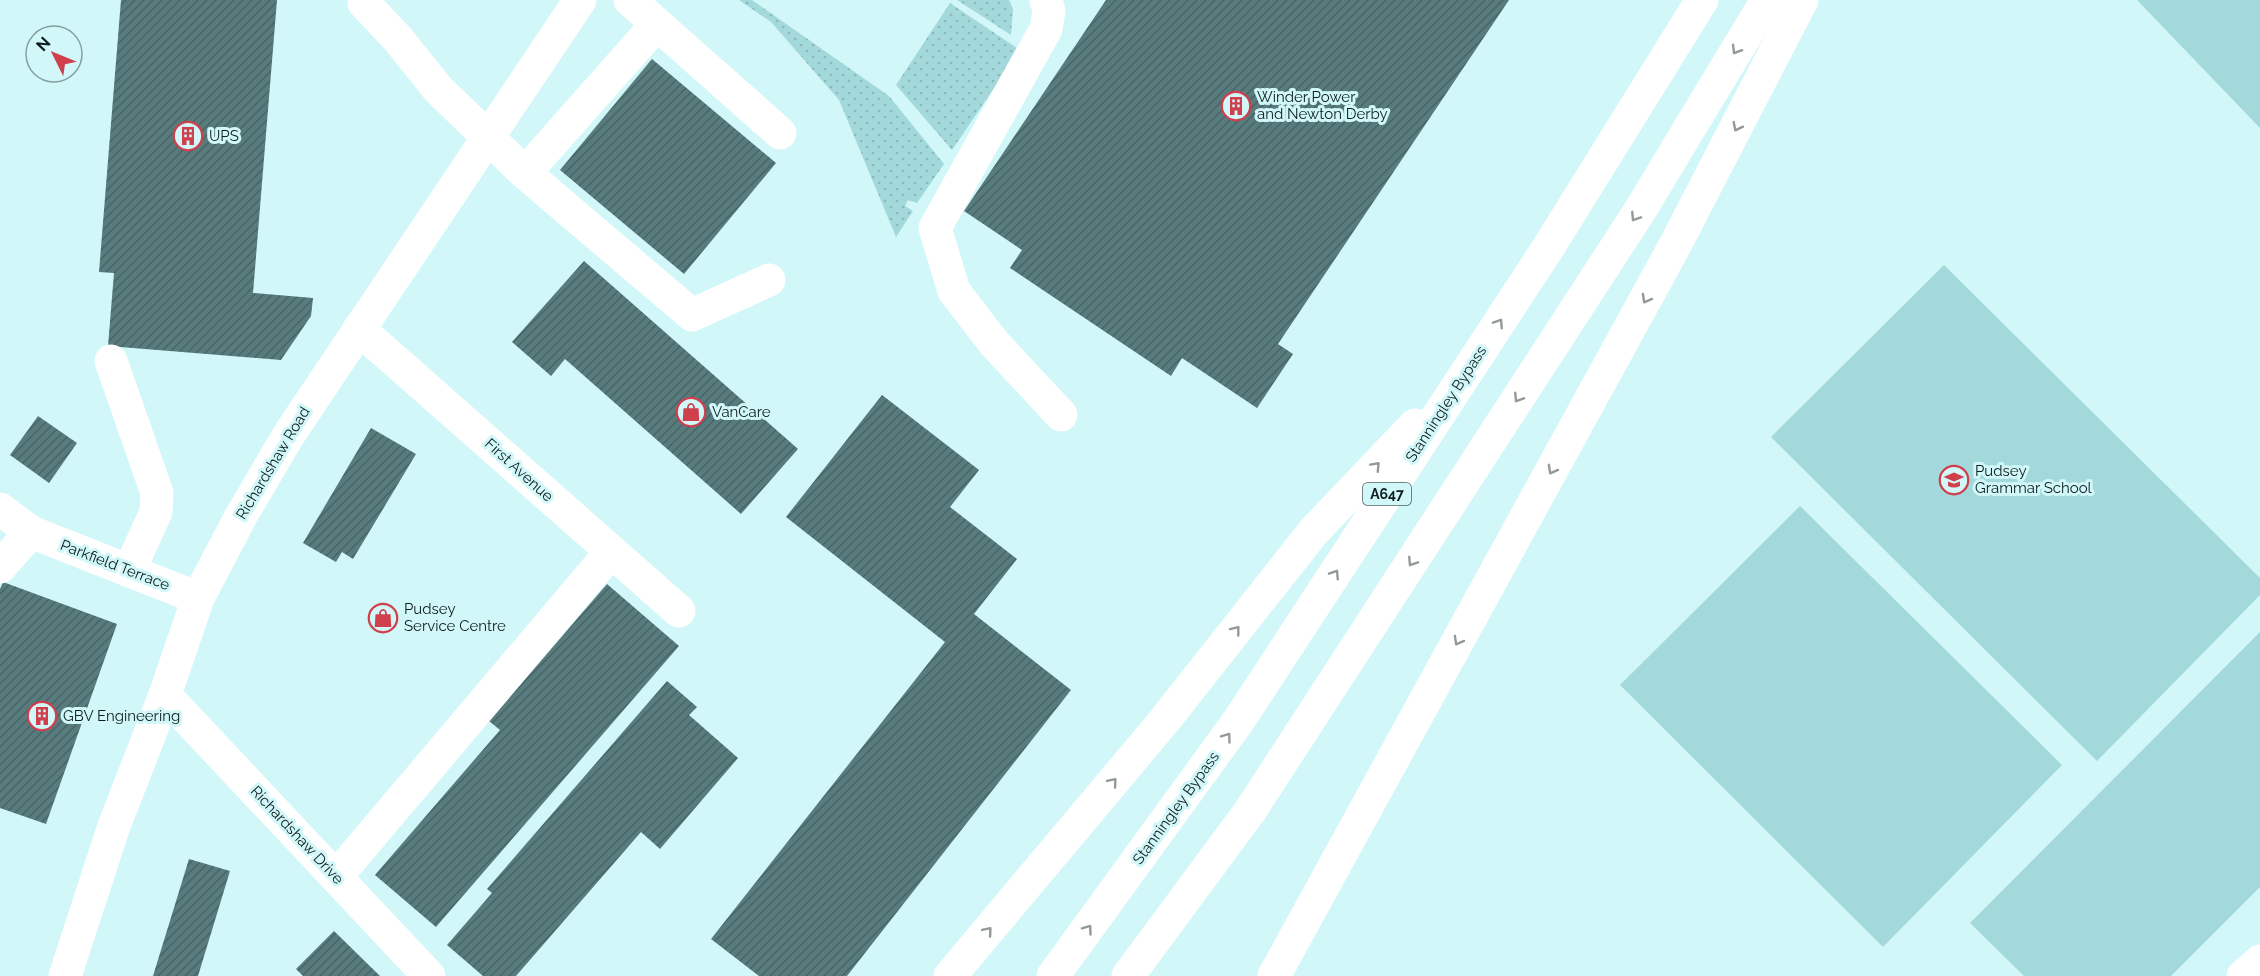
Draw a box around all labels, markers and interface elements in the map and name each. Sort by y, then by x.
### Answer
north arrow [24,24,84,84]
text: N [32,33,55,55]
one-way arrow [1732,44,1744,54]
place label: Winder Power and Newton Derby [1257,88,1388,123]
building icon: Winder Power and Newton Derby [1220,90,1252,122]
building icon: UPS [172,120,204,152]
one-way arrow [1733,120,1744,131]
place label: UPS [209,127,239,145]
one-way arrow [1631,211,1643,221]
one-way arrow [1642,293,1653,303]
one-way arrow [1492,319,1503,330]
street label: Stanningley Bypass [1402,342,1490,466]
one-way arrow [1513,392,1525,402]
shop icon: VanCare [675,396,707,428]
street label: Richardshaw Road [232,403,314,523]
place label: VanCare [712,403,771,421]
street label: First Avenue [481,435,557,505]
one-way arrow [1368,462,1379,473]
place label: Pudsey Grammar School [1975,462,2093,497]
one-way arrow [1548,464,1559,474]
school or university icon: Pudsey Grammar School [1938,464,1970,496]
road number: A647 [1363,483,1411,505]
street label: Parkfield Terrace [58,536,172,594]
one-way arrow [1408,555,1419,566]
one-way arrow [1328,570,1339,581]
place label: Pudsey Service Centre [404,600,506,635]
shop icon: Pudsey Service Centre [367,602,399,634]
one-way arrow [1228,626,1239,637]
one-way arrow [1454,635,1465,645]
building icon: GBV Engineering [26,700,58,732]
place label: GBV Engineering [63,707,180,725]
one-way arrow [1220,733,1231,744]
street label: Stanningley Bypass [1129,748,1223,868]
one-way arrow [1106,778,1117,789]
street label: Richardshaw Drive [247,782,347,888]
one-way arrow [1081,924,1092,935]
one-way arrow [981,927,992,938]

